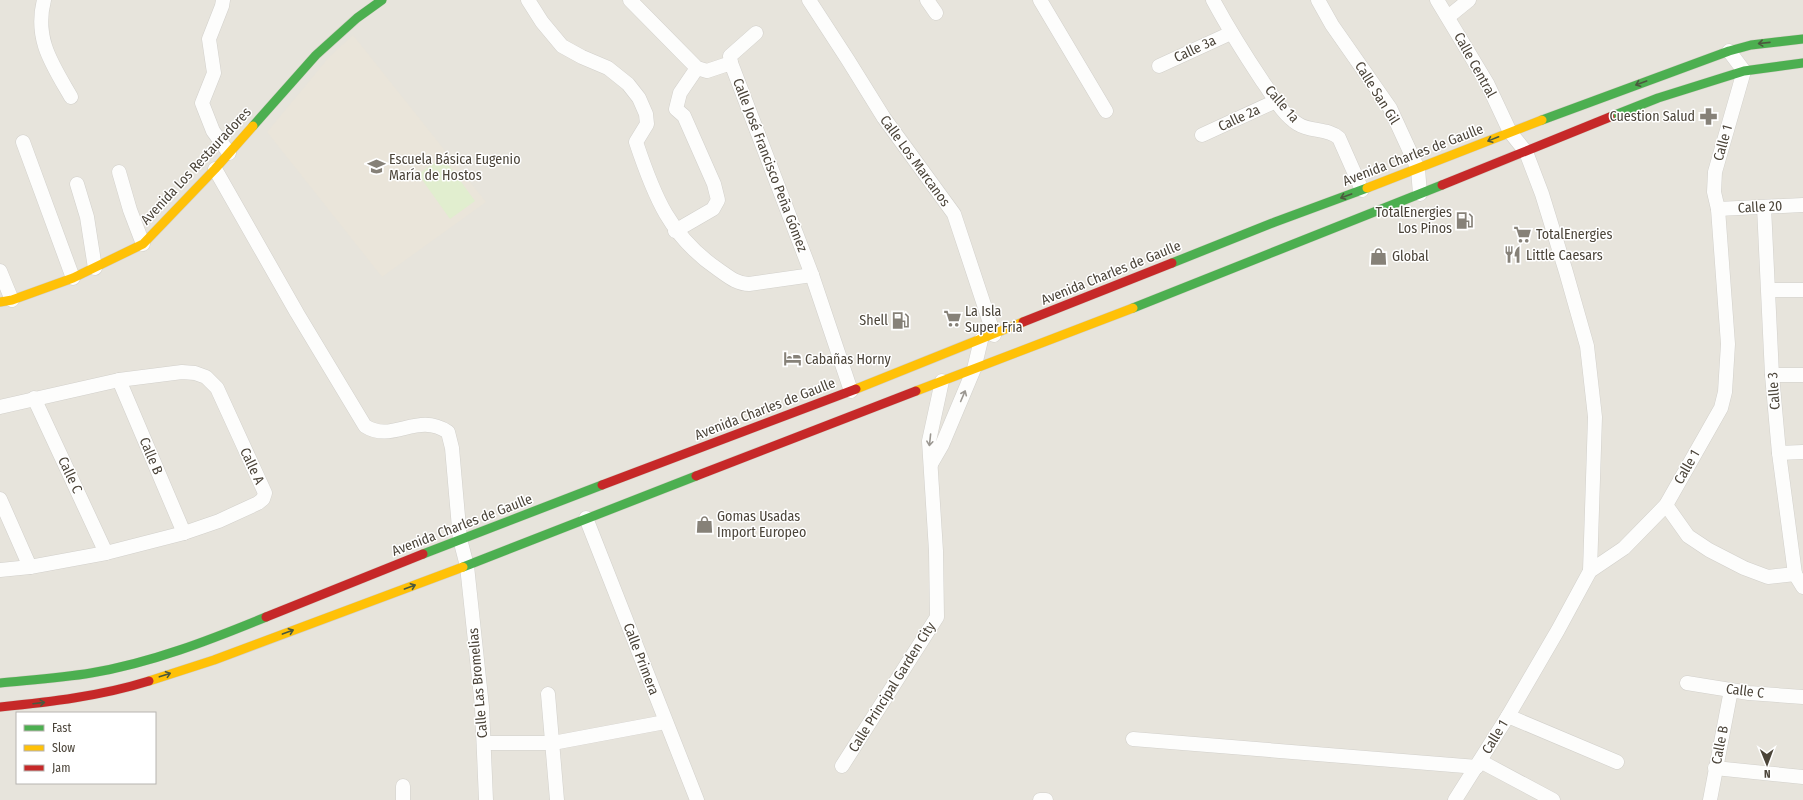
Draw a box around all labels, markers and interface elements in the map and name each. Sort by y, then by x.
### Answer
street label: Calle Central [1450,29,1500,101]
street label: Calle 3a [1171,32,1219,66]
one-way arrow [1758,40,1771,47]
street label: Calle San Gil [1351,58,1403,128]
street label: Calle José Francisco Peña Gómez [729,76,811,255]
one-way arrow [1635,80,1647,88]
street label: Calle 1a [1261,82,1303,126]
street label: Calle 2a [1215,101,1263,135]
street label: Avenida Los Restauradores [137,104,255,228]
pharmacy icon: Cuestion Salud [1698,106,1718,126]
place label: Cuestion Salud [1610,108,1695,125]
street label: Calle Los Marcanos [876,112,954,210]
street label: Avenida Charles de Gaulle [1340,120,1486,190]
street label: Calle 1 [1710,123,1736,163]
one-way arrow [1487,135,1499,143]
place label: Escuela Básica Eugenio María de Hostos [389,151,521,184]
school or university icon: Escuela Básica Eugenio María de Hostos [366,157,386,177]
one-way arrow [1340,193,1352,201]
street label: Calle 20 [1737,197,1783,217]
place label: TotalEnergies Los Pinos [1376,204,1452,237]
fuel station icon: TotalEnergies Los Pinos [1455,210,1475,230]
supermarket icon: TotalEnergies [1513,224,1533,244]
place label: TotalEnergies [1536,226,1612,243]
street label: Avenida Charles de Gaulle [1039,237,1183,309]
restaurant icon: Little Caesars [1503,245,1523,265]
shop icon: Global [1369,246,1389,266]
place label: Little Caesars [1526,247,1603,264]
place label: Global [1392,248,1429,265]
place label: La Isla Super Fria [965,303,1023,336]
supermarket icon: La Isla Super Fria [942,309,962,329]
fuel station icon: Shell [891,310,911,330]
place label: Shell [859,312,888,329]
hotel icon: Cabañas Horny [782,349,802,369]
place label: Cabañas Horny [805,351,891,368]
street label: Calle 3 [1764,372,1784,410]
street label: Avenida Charles de Gaulle [692,374,838,444]
one-way arrow [960,391,967,403]
one-way arrow [926,434,933,447]
street label: Calle B [136,435,167,478]
street label: Calle A [236,445,268,488]
street label: Calle 1 [1670,447,1704,487]
street label: Calle C [54,454,86,496]
street label: Avenida Charles de Gaulle [389,490,535,560]
place label: Gomas Usadas Import Europeo [717,508,806,541]
shop icon: Gomas Usadas Import Europeo [694,514,714,534]
one-way arrow [404,583,416,591]
street label: Calle Principal Garden City [845,618,939,755]
street label: Calle Primera [620,621,663,697]
street label: Calle Las Bromelias [465,627,491,739]
one-way arrow [282,628,294,636]
one-way arrow [159,671,171,679]
street label: Calle C [1725,680,1765,702]
one-way arrow [32,699,45,707]
legend [16,712,156,784]
street label: Calle 1 [1478,717,1512,757]
text: Fast [52,721,71,735]
street label: Calle B [1708,724,1732,766]
text: Slow [52,741,75,755]
north arrow [1747,744,1787,784]
text: Jam [52,761,70,775]
text: N [1764,767,1771,780]

